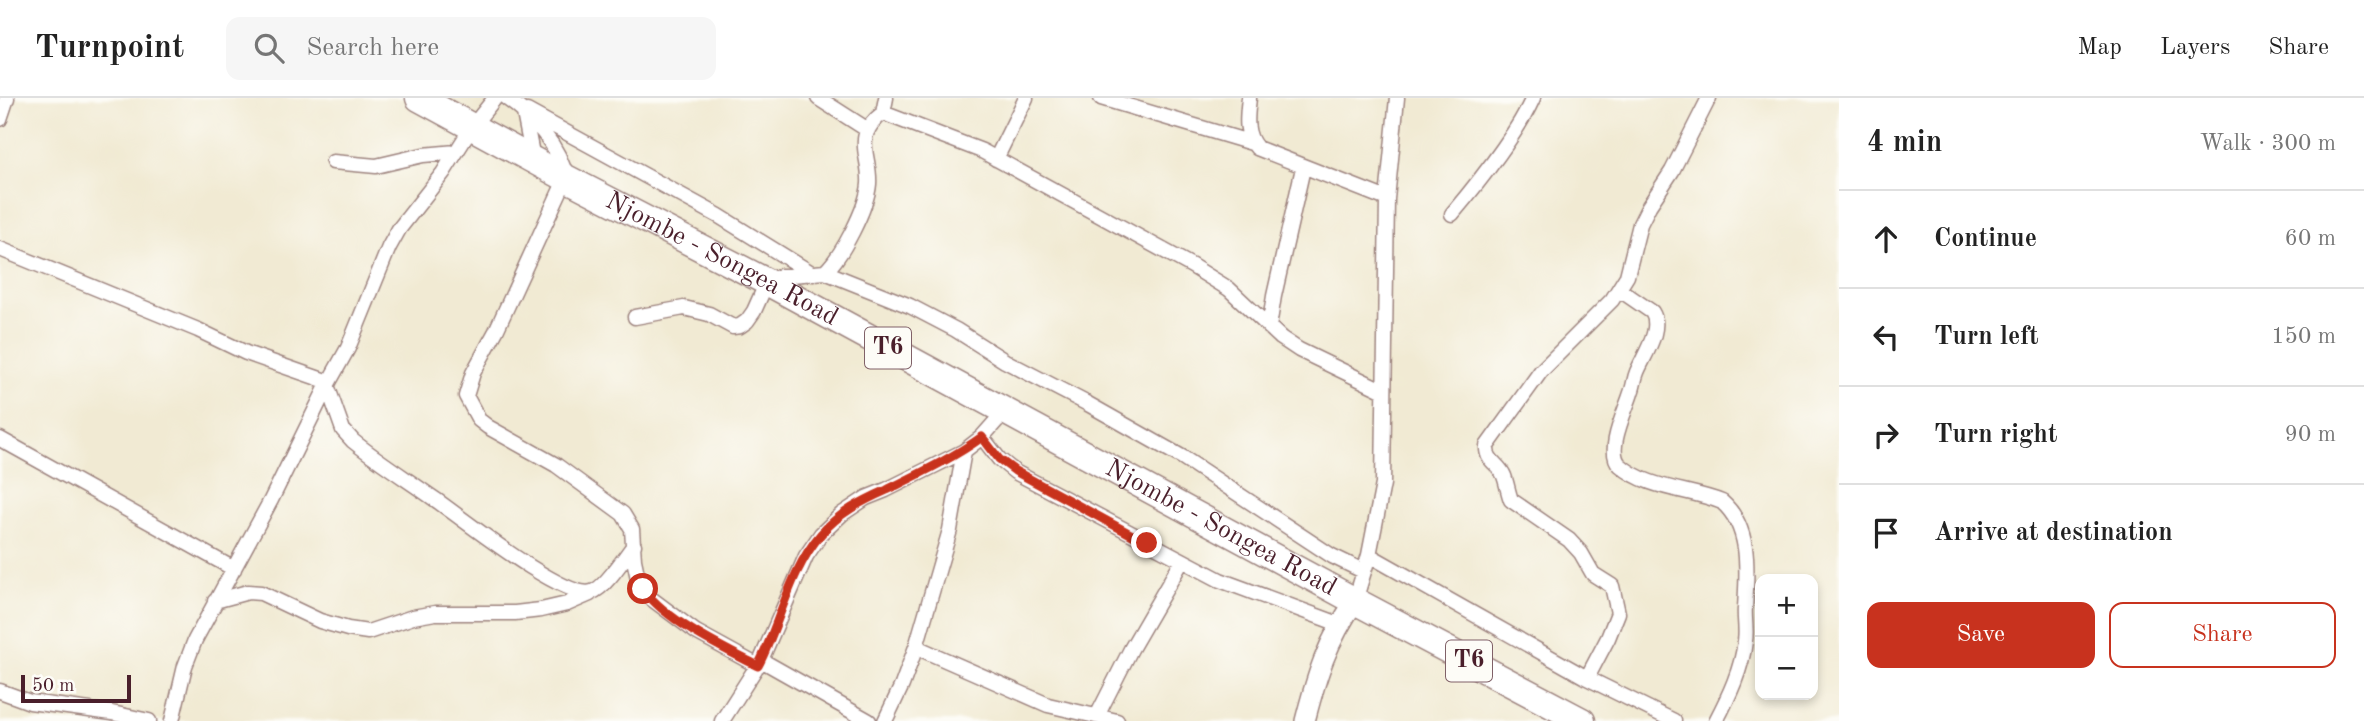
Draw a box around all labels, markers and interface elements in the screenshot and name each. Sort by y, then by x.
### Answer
search box [226,17,716,80]
icon: search [250,29,288,67]
text: Turnpoint [35,32,184,65]
text: Search here [306,35,439,61]
text: Map [2078,36,2122,60]
text: Layers [2160,36,2230,60]
text: Share [2268,36,2329,60]
text: 4 min [1867,128,1942,158]
text: Walk · 300 m [2200,132,2336,155]
street label: Njombe - Songea Road [601,188,842,331]
icon: ahead [1867,220,1905,258]
text: Continue [1934,226,2037,252]
text: 60 m [2285,227,2336,250]
icon: left [1867,318,1905,356]
text: Turn left [1934,324,2039,350]
text: 150 m [2271,325,2336,348]
road number: T6 [865,328,911,368]
icon: right [1867,416,1905,454]
text: Turn right [1934,422,2057,448]
text: 90 m [2285,423,2336,446]
street label: Njombe - Songea Road [1101,455,1341,601]
icon: arrive [1867,514,1905,552]
text: Arrive at destination [1934,520,2173,546]
route end [1131,527,1162,558]
route start [627,573,658,604]
map controls [1755,574,1818,700]
button: + [1755,574,1818,637]
button: Save [1867,602,2095,668]
button: Share [2109,602,2336,668]
button: − [1755,637,1818,700]
road number: T6 [1446,640,1492,682]
scale bar [21,672,131,704]
text: 50 m [32,677,74,696]

